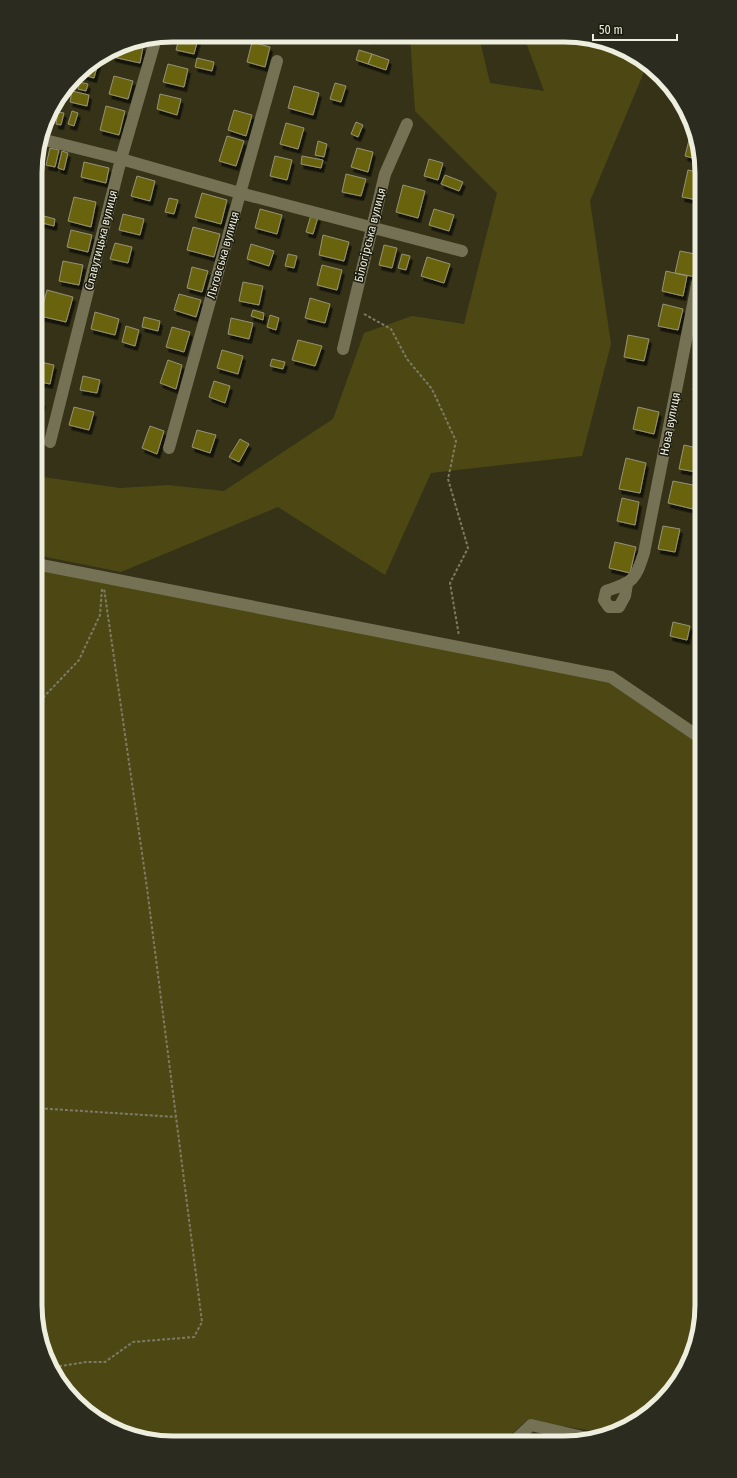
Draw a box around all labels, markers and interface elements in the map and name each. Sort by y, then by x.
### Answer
scale bar [593,16,677,42]
text: 50 m [599,23,623,37]
street label: Білогірська вулиця [352,186,388,284]
street label: Славутицька вулиця [82,188,120,292]
street label: Льговська вулиця [204,210,242,300]
street label: Нова вулиця [657,391,683,457]

